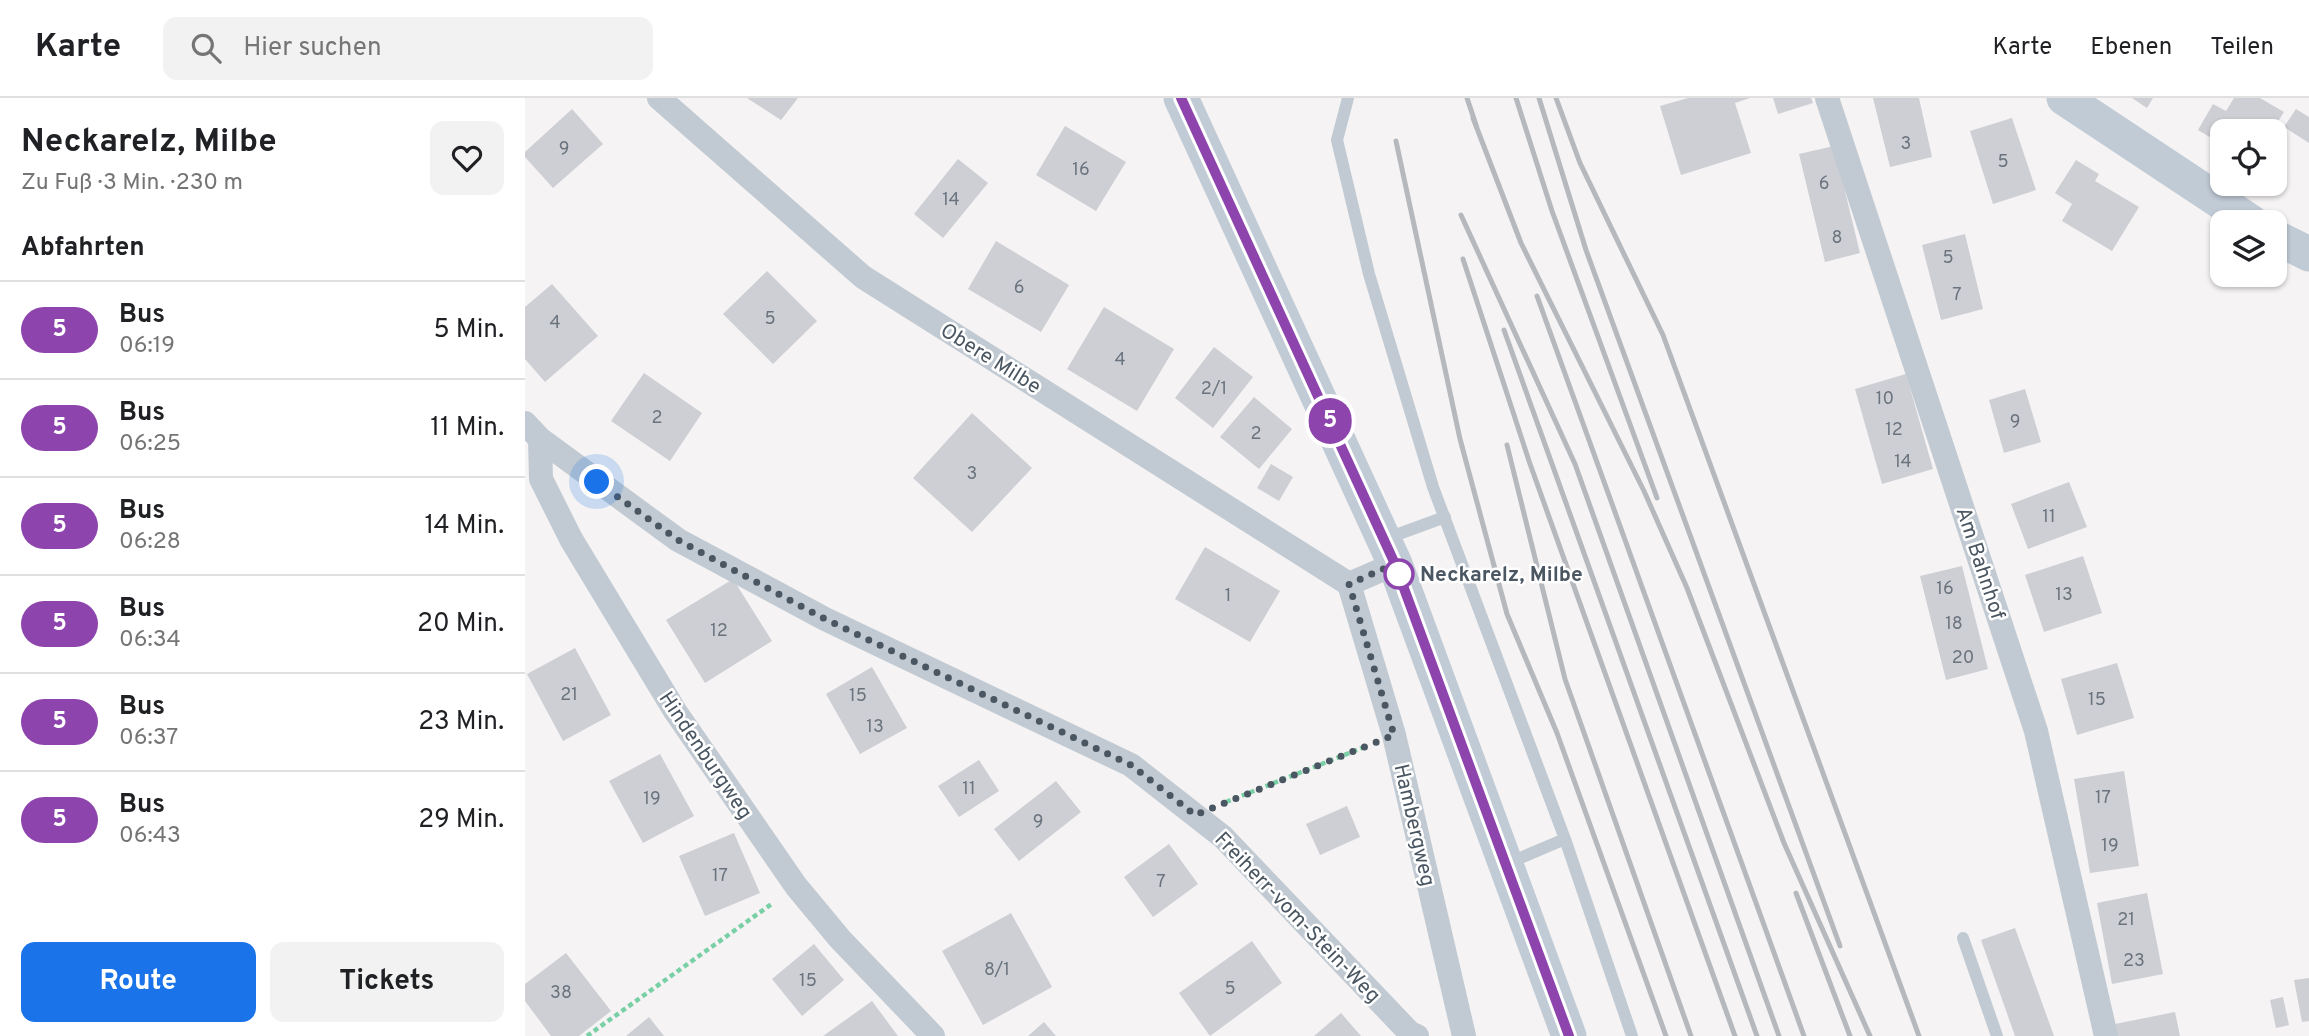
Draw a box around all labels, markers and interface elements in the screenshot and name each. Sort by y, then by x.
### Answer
search box [163,17,653,80]
text: Karte [35,27,121,69]
icon: search [187,29,225,67]
text: Hier suchen [243,32,382,65]
text: Karte [1992,33,2052,63]
text: Ebenen [2090,33,2172,63]
text: Teilen [2210,33,2274,63]
map controls [2210,119,2287,287]
button: locate [2210,119,2287,196]
button: heart [430,121,504,195]
text: Neckarelz, Milbe [21,122,277,164]
house number: 3 [1901,133,1911,156]
house number: 9 [559,138,569,161]
house number: 5 [1997,151,2009,174]
house number: 16 [1072,159,1090,182]
text: Zu Fuß · 3 Min. · 230 m [21,169,243,198]
house number: 6 [1819,173,1829,196]
house number: 14 [942,189,960,212]
button: layers [2210,210,2287,287]
house number: 8 [1832,227,1843,250]
text: Abfahrten [21,232,145,265]
house number: 5 [1942,247,1954,270]
house number: 6 [1014,277,1024,300]
house number: 7 [1952,284,1962,307]
text: Bus [119,299,165,332]
house number: 5 [764,308,776,331]
house number: 4 [549,312,561,335]
text: 5 Min. [434,314,504,347]
text: 5 [52,315,67,345]
street label: Obere Milbe [935,318,1046,401]
text: 06:19 [119,332,175,361]
house number: 4 [1114,349,1126,372]
house number: 2/1 [1201,378,1227,401]
house number: 10 [1876,388,1894,411]
text: Bus [119,397,165,430]
line badge: 5 [1307,398,1353,444]
text: 5 [1323,406,1337,436]
house number: 2 [651,407,663,430]
house number: 9 [2010,411,2020,434]
text: 11 Min. [430,412,504,445]
text: 5 [52,413,67,443]
house number: 12 [1885,419,1903,442]
house number: 2 [1250,423,1262,446]
text: 06:25 [119,430,181,459]
house number: 14 [1894,451,1912,474]
house number: 3 [967,463,977,486]
your location [579,464,614,499]
text: Bus [119,495,165,528]
street label: Am Bahnhof [1949,504,2010,623]
house number: 11 [2042,506,2056,529]
text: 14 Min. [424,510,504,543]
text: 5 [52,511,67,541]
text: 06:28 [119,528,181,557]
marker: Neckarelz, Milbe [1384,559,1414,589]
place label: Neckarelz, Milbe [1420,562,1583,589]
house number: 16 [1936,578,1954,601]
house number: 13 [2055,584,2073,607]
house number: 1 [1225,585,1231,608]
text: Bus [119,593,165,626]
text: 20 Min. [417,608,504,641]
text: 5 [52,609,67,639]
house number: 18 [1945,613,1963,636]
house number: 12 [710,620,728,643]
text: 06:34 [119,626,181,655]
house number: 20 [1952,647,1974,670]
house number: 21 [560,684,578,707]
house number: 15 [849,685,867,708]
street label: Hindenburgweg [652,687,758,825]
house number: 15 [2088,689,2106,712]
text: Bus [119,691,165,724]
text: 23 Min. [418,706,504,739]
text: 5 [52,707,67,737]
house number: 13 [866,716,884,739]
text: 06:37 [119,724,178,753]
street label: Hambergweg [1386,762,1441,889]
house number: 11 [962,778,976,801]
house number: 17 [2095,787,2111,810]
house number: 19 [643,788,661,811]
text: Bus [119,789,165,822]
text: 29 Min. [418,804,504,837]
text: 5 [52,805,67,835]
house number: 9 [1033,811,1043,834]
text: 06:43 [119,822,181,851]
street label: Freiherr-vom-Stein-Weg [1208,827,1386,1009]
house number: 19 [2101,835,2119,858]
house number: 17 [712,865,728,888]
house number: 7 [1156,871,1166,894]
house number: 21 [2117,909,2135,932]
button: Route [21,942,256,1022]
button: Tickets [270,942,504,1022]
house number: 23 [2123,950,2145,973]
house number: 8/1 [984,959,1010,982]
house number: 15 [799,970,817,993]
house number: 5 [1224,978,1236,1001]
house number: 38 [550,982,572,1005]

